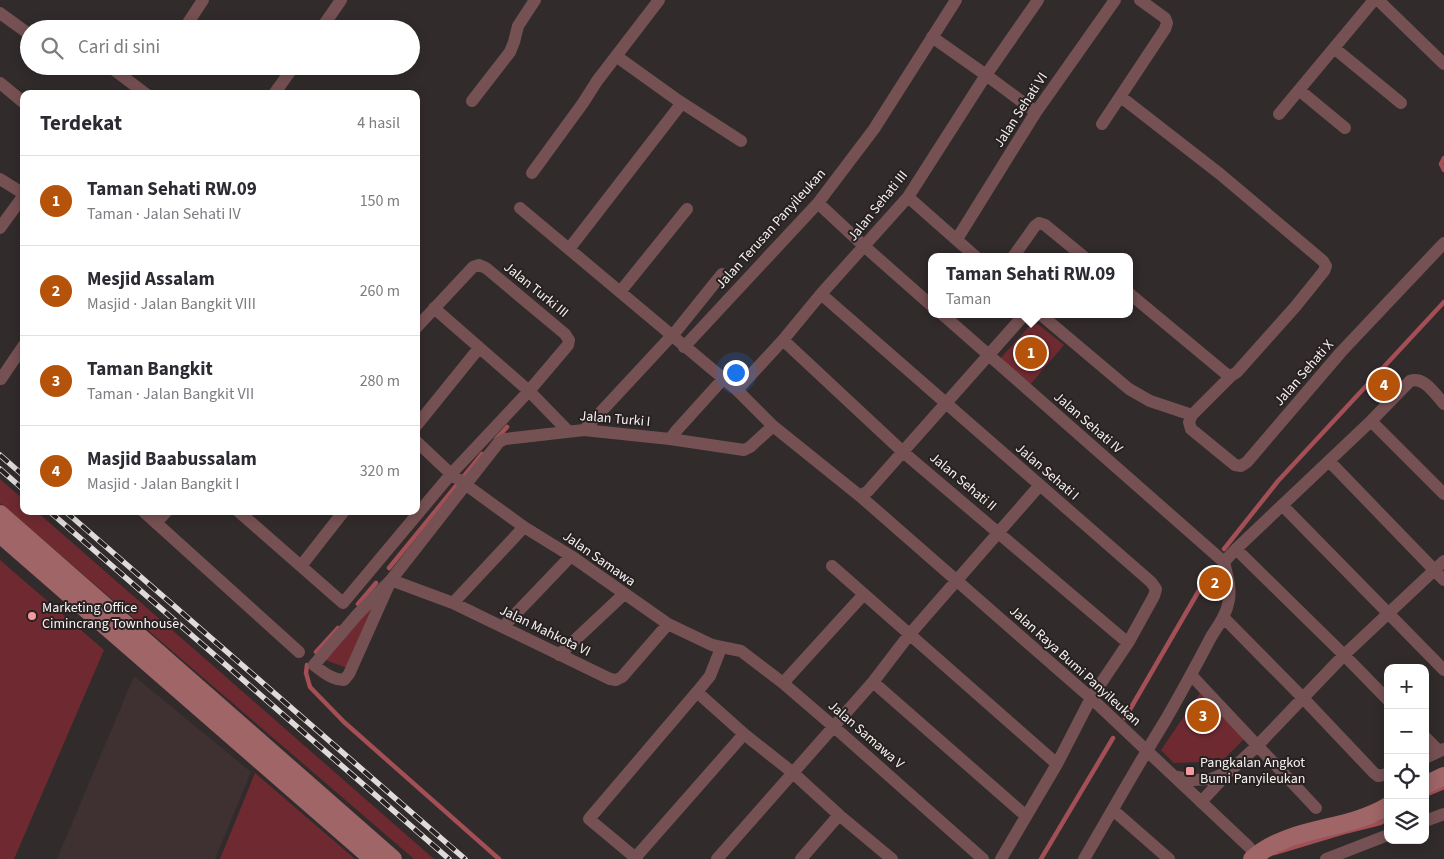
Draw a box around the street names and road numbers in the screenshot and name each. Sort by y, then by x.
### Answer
street label: Jalan Sehati VI [989,69,1053,151]
street label: Jalan Terusan Panyileukan [711,164,831,294]
street label: Jalan Sehati III [843,166,913,246]
street label: Jalan Turki III [499,258,573,322]
street label: Jalan Sehati X [1270,336,1338,410]
street label: Jalan Sehati IV [1049,387,1127,459]
street label: Jalan Turki I [579,406,651,432]
street label: Jalan Sehati I [1011,439,1083,505]
street label: Jalan Sehati II [925,448,1001,516]
street label: Jalan Samawa [558,526,640,592]
street label: Jalan Mahkota VI [496,600,594,662]
street label: Jalan Raya Bumi Panyileukan [1005,601,1145,731]
street label: Jalan Samawa V [824,696,909,774]

